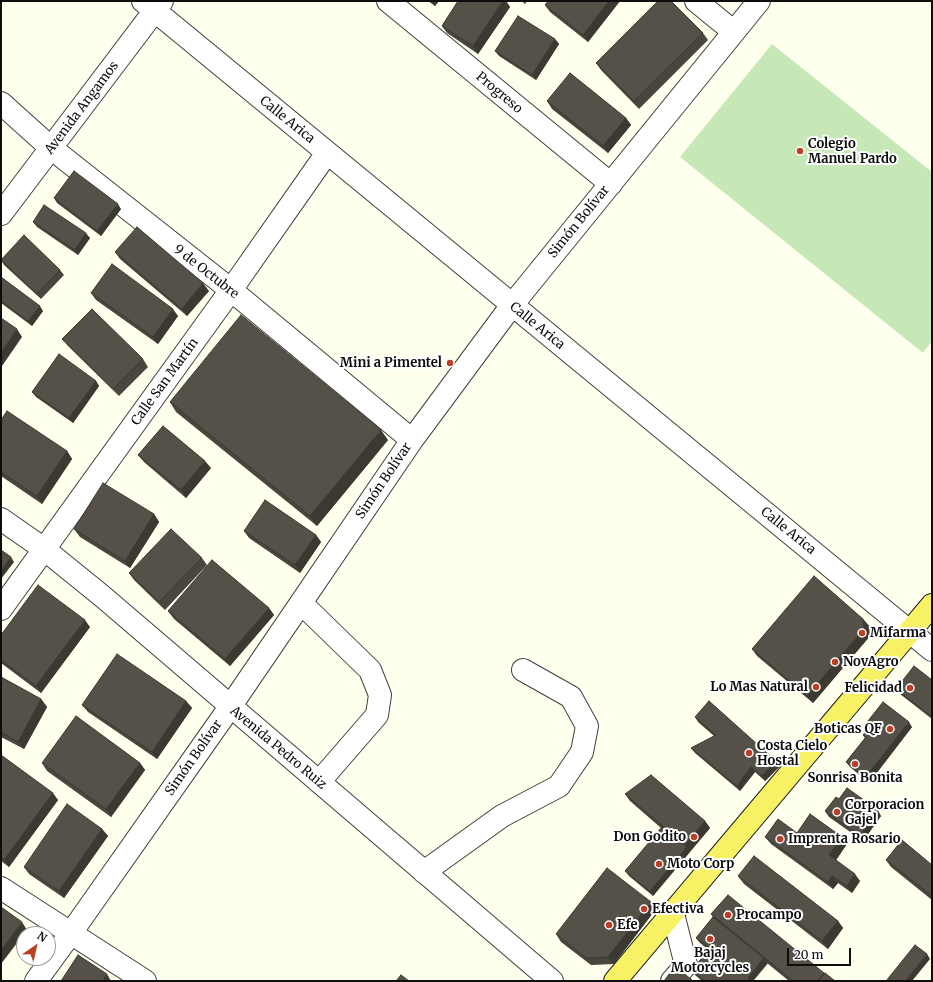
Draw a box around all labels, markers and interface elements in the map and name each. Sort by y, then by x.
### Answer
street label: Avenida Angamos [42,58,122,158]
street label: Progreso [473,69,525,117]
street label: Calle Arica [256,93,318,147]
place label: Colegio Manuel Pardo [808,136,897,167]
marker: Colegio Manuel Pardo [795,146,805,156]
street label: Simón Bolívar [545,183,613,261]
street label: 9 de Octubre [170,242,242,302]
street label: Calle Arica [506,299,568,353]
street label: Calle San Martín [128,335,202,429]
place label: Mini a Pimentel [340,355,442,371]
marker: Mini a Pimentel [445,358,455,368]
street label: Simón Bolívar [353,440,415,522]
street label: Calle Arica [757,504,819,558]
place label: Mifarma [870,625,926,641]
marker: Mifarma [857,628,867,638]
place label: NovAgro [843,654,899,670]
marker: NovAgro [830,657,840,667]
place label: Lo Mas Natural [710,679,808,695]
place label: Felicidad [844,680,902,696]
marker: Lo Mas Natural [811,682,821,692]
marker: Felicidad [905,683,915,693]
street label: Avenida Pedro Ruiz [227,703,329,793]
street label: Simón Bolívar [162,717,226,799]
place label: Boticas QF [814,721,882,737]
marker: Boticas QF [885,724,895,734]
place label: Costa Cielo Hostal [757,738,827,769]
marker: Costa Cielo Hostal [744,748,754,758]
marker: Sonrisa Bonita [850,759,860,769]
place label: Sonrisa Bonita [807,770,903,786]
place label: Corporacion Gajel [845,797,924,828]
marker: Corporacion Gajel [832,807,842,817]
place label: Don Godito [613,829,686,845]
place label: Imprenta Rosario [788,831,901,847]
marker: Don Godito [689,832,699,842]
marker: Imprenta Rosario [775,834,785,844]
place label: Moto Corp [667,856,734,872]
marker: Moto Corp [654,859,664,869]
place label: Efectiva [652,901,704,917]
marker: Efectiva [639,904,649,914]
place label: Procampo [736,907,801,923]
marker: Procampo [723,910,733,920]
place label: Efe [617,917,638,933]
marker: Efe [604,920,614,930]
north arrow [16,926,56,966]
text: N [35,929,50,945]
marker: Bajaj Motorcycles [705,934,715,944]
scale bar [789,940,853,966]
place label: Bajaj Motorcycles [671,945,749,976]
text: 20 m [794,947,823,962]

